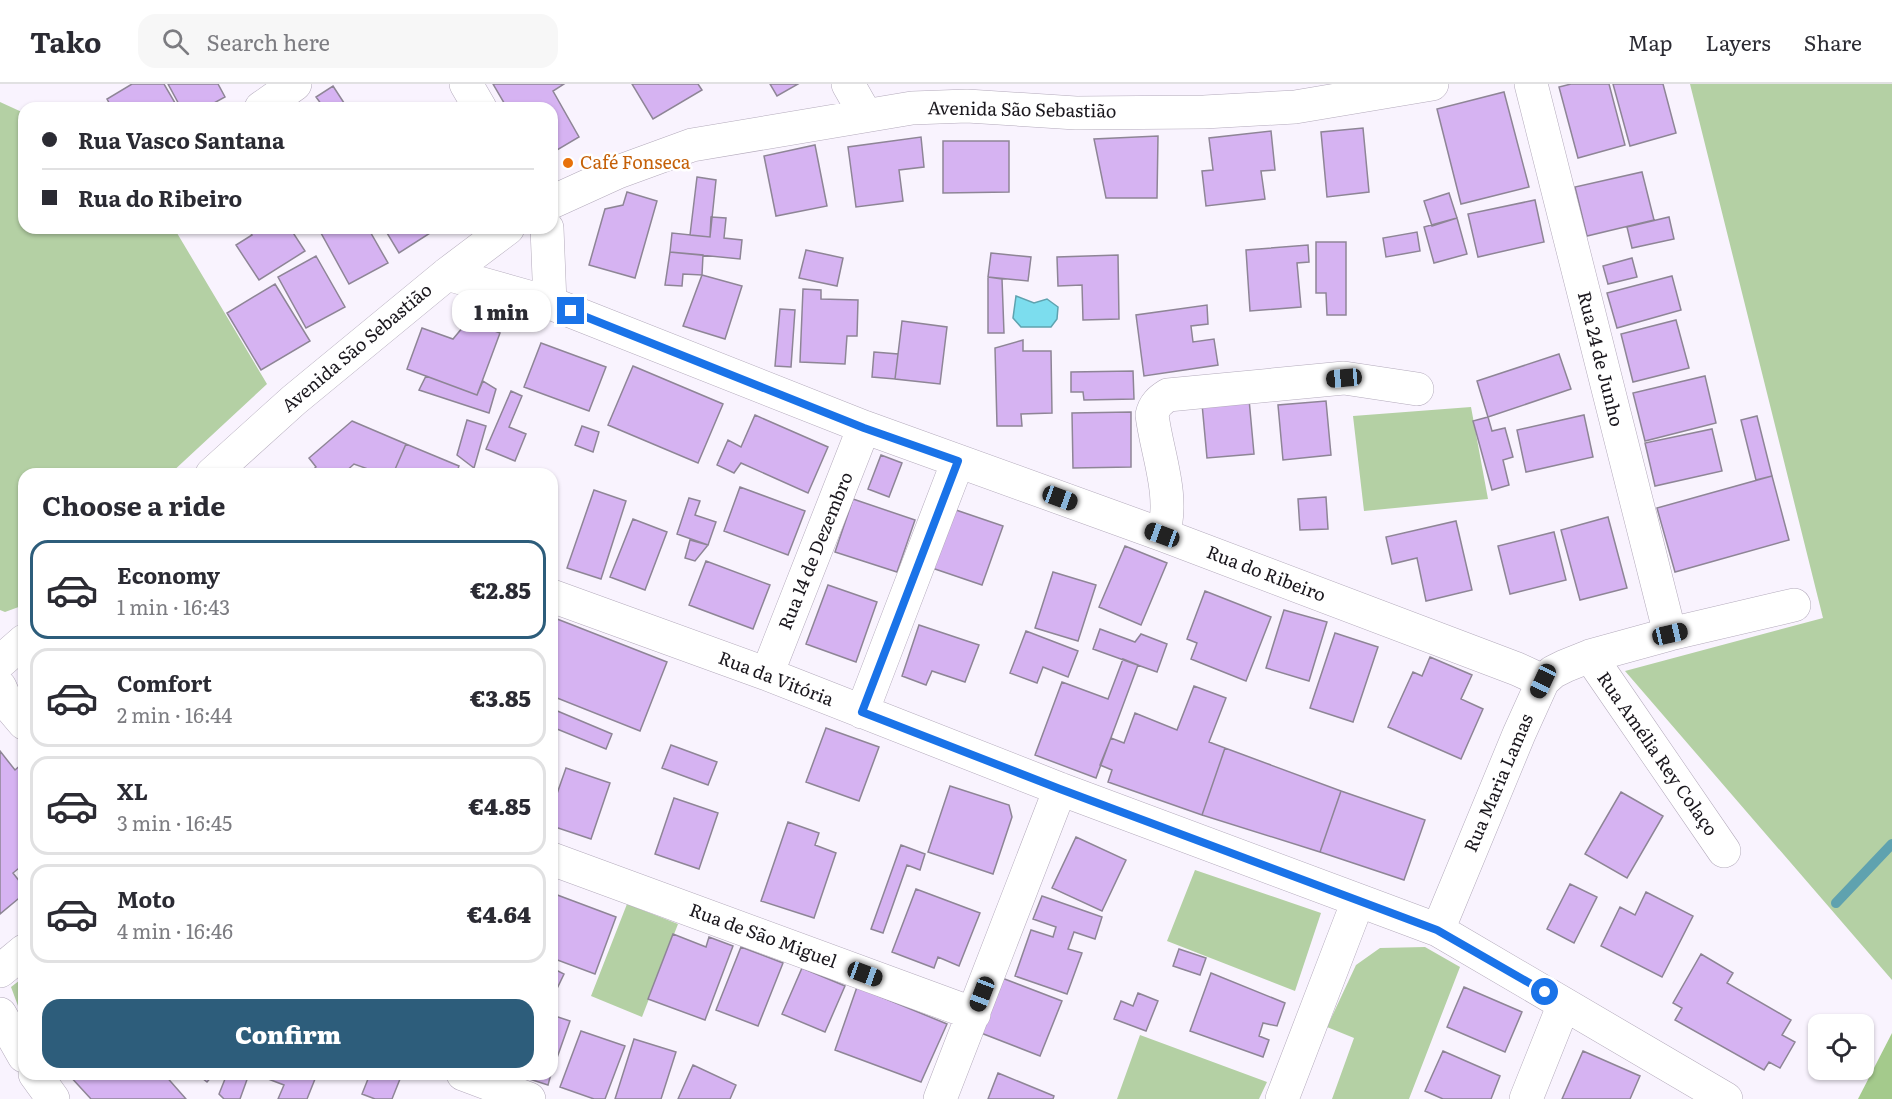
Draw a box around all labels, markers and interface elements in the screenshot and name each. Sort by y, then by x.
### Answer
search box [138,14,558,68]
text: Tako [30,20,102,62]
icon: search [159,25,192,58]
text: Search here [207,25,330,58]
text: Map [1628,26,1673,57]
text: Layers [1706,26,1771,57]
text: Share [1804,26,1862,57]
street label: Avenida São Sebastião [927,93,1117,124]
text: Rua Vasco Santana [78,123,285,156]
place label: Café Fonseca [580,148,691,175]
marker: Café Fonseca [561,156,575,170]
text: Rua do Ribeiro [78,181,242,214]
street label: Avenida São Sebastião [275,276,437,418]
street label: Rua 24 de Junho [1572,288,1631,429]
callout: 1 min [451,290,550,332]
text: 1 min [474,296,529,326]
route end [557,297,584,324]
car [1325,367,1363,389]
street label: Rua 14 de Dezembro [771,467,859,634]
car [1040,483,1080,513]
text: Choose a ride [42,484,225,524]
car [1142,520,1182,550]
street label: Rua do Ribeiro [1203,537,1330,608]
text: Economy [117,558,220,591]
icon: car [45,563,99,617]
text: €2.85 [470,573,531,606]
text: 1 min · 16:43 [117,591,230,621]
car [1650,621,1690,647]
street label: Rua da Vitória [715,643,838,712]
car [1527,661,1559,701]
text: Comfort [117,666,212,699]
street label: Rua Amélia Rey Colaço [1591,666,1725,841]
icon: car [45,671,99,725]
text: €3.85 [470,681,531,714]
text: 2 min · 16:44 [117,699,232,729]
street label: Rua Maria Lamas [1456,709,1539,856]
text: XL [117,774,148,807]
icon: car [45,779,99,833]
text: €4.85 [469,789,531,822]
text: 3 min · 16:45 [117,807,232,837]
text: Moto [117,882,175,915]
icon: car [45,887,99,941]
street label: Rua de São Miguel [686,895,841,974]
text: €4.64 [467,897,531,930]
text: 4 min · 16:46 [117,915,233,945]
car [845,959,885,989]
car [967,974,997,1014]
route start [1531,978,1558,1005]
button: Confirm [42,999,534,1068]
map controls [1808,1014,1874,1080]
button: locate [1808,1014,1874,1080]

